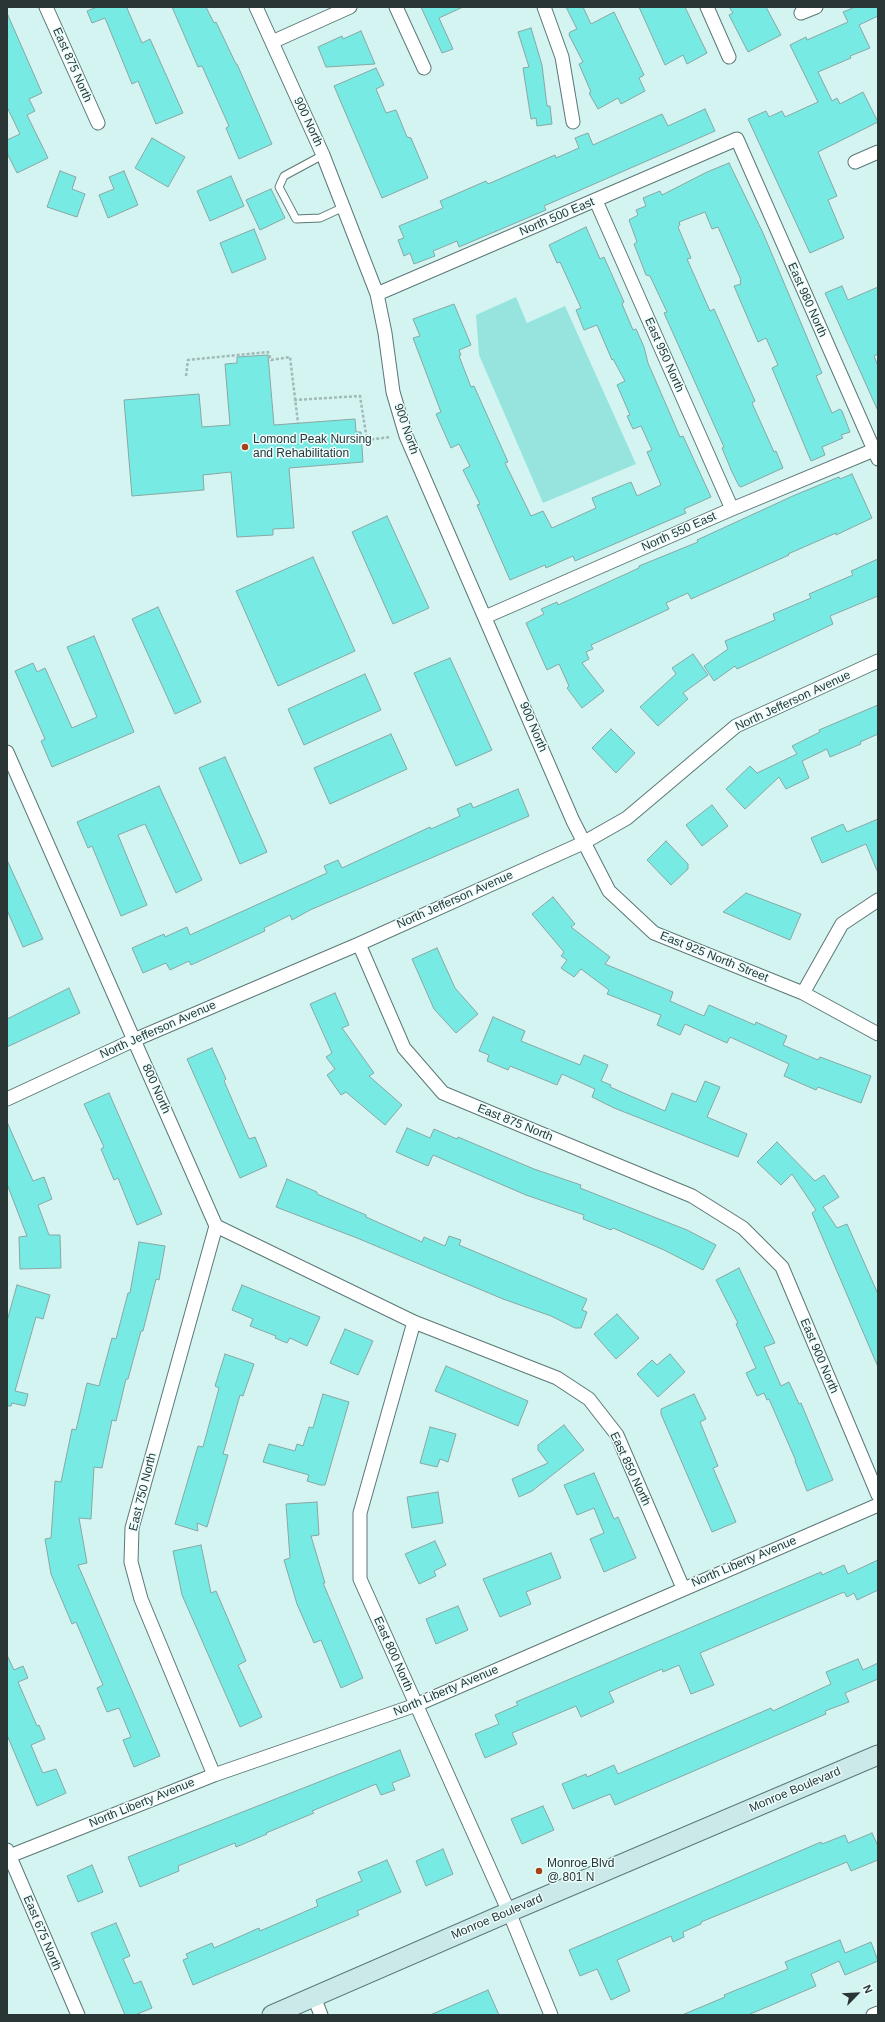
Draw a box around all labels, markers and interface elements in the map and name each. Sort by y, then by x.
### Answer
street label: East 875 North [49,26,95,104]
street label: 900 North [290,95,326,149]
street label: North 500 East [517,195,597,239]
street label: East 980 North [784,261,830,339]
street label: East 950 North [641,316,687,394]
street label: 900 North [391,402,421,456]
place label: Lomond Peak Nursing and Rehabilitation [253,433,372,461]
marker: Lomond Peak Nursing and Rehabilitation [240,442,250,452]
street label: North 550 East [640,509,718,555]
street label: North Jefferson Avenue [733,668,853,734]
street label: 900 North [516,700,550,754]
street label: North Jefferson Avenue [395,868,515,932]
street label: East 925 North Street [658,929,770,985]
street label: North Jefferson Avenue [98,998,218,1062]
street label: 800 North [139,1062,173,1116]
street label: East 875 North [475,1101,555,1145]
street label: East 900 North [797,1316,841,1396]
street label: East 850 North [607,1430,653,1508]
street label: East 750 North [126,1451,160,1533]
street label: North Liberty Avenue [689,1533,799,1591]
street label: East 800 North [370,1615,416,1693]
street label: North Liberty Avenue [391,1662,501,1720]
street label: Monroe Boulevard [747,1764,843,1816]
street label: North Liberty Avenue [87,1775,197,1831]
place label: Monroe Blvd @ 801 N [547,1857,614,1885]
marker: Monroe Blvd @ 801 N [534,1866,544,1876]
street label: Monroe Boulevard [449,1891,545,1943]
street label: East 675 North [20,1893,64,1973]
north arrow [837,1974,877,2014]
text: N [861,1983,875,1995]

